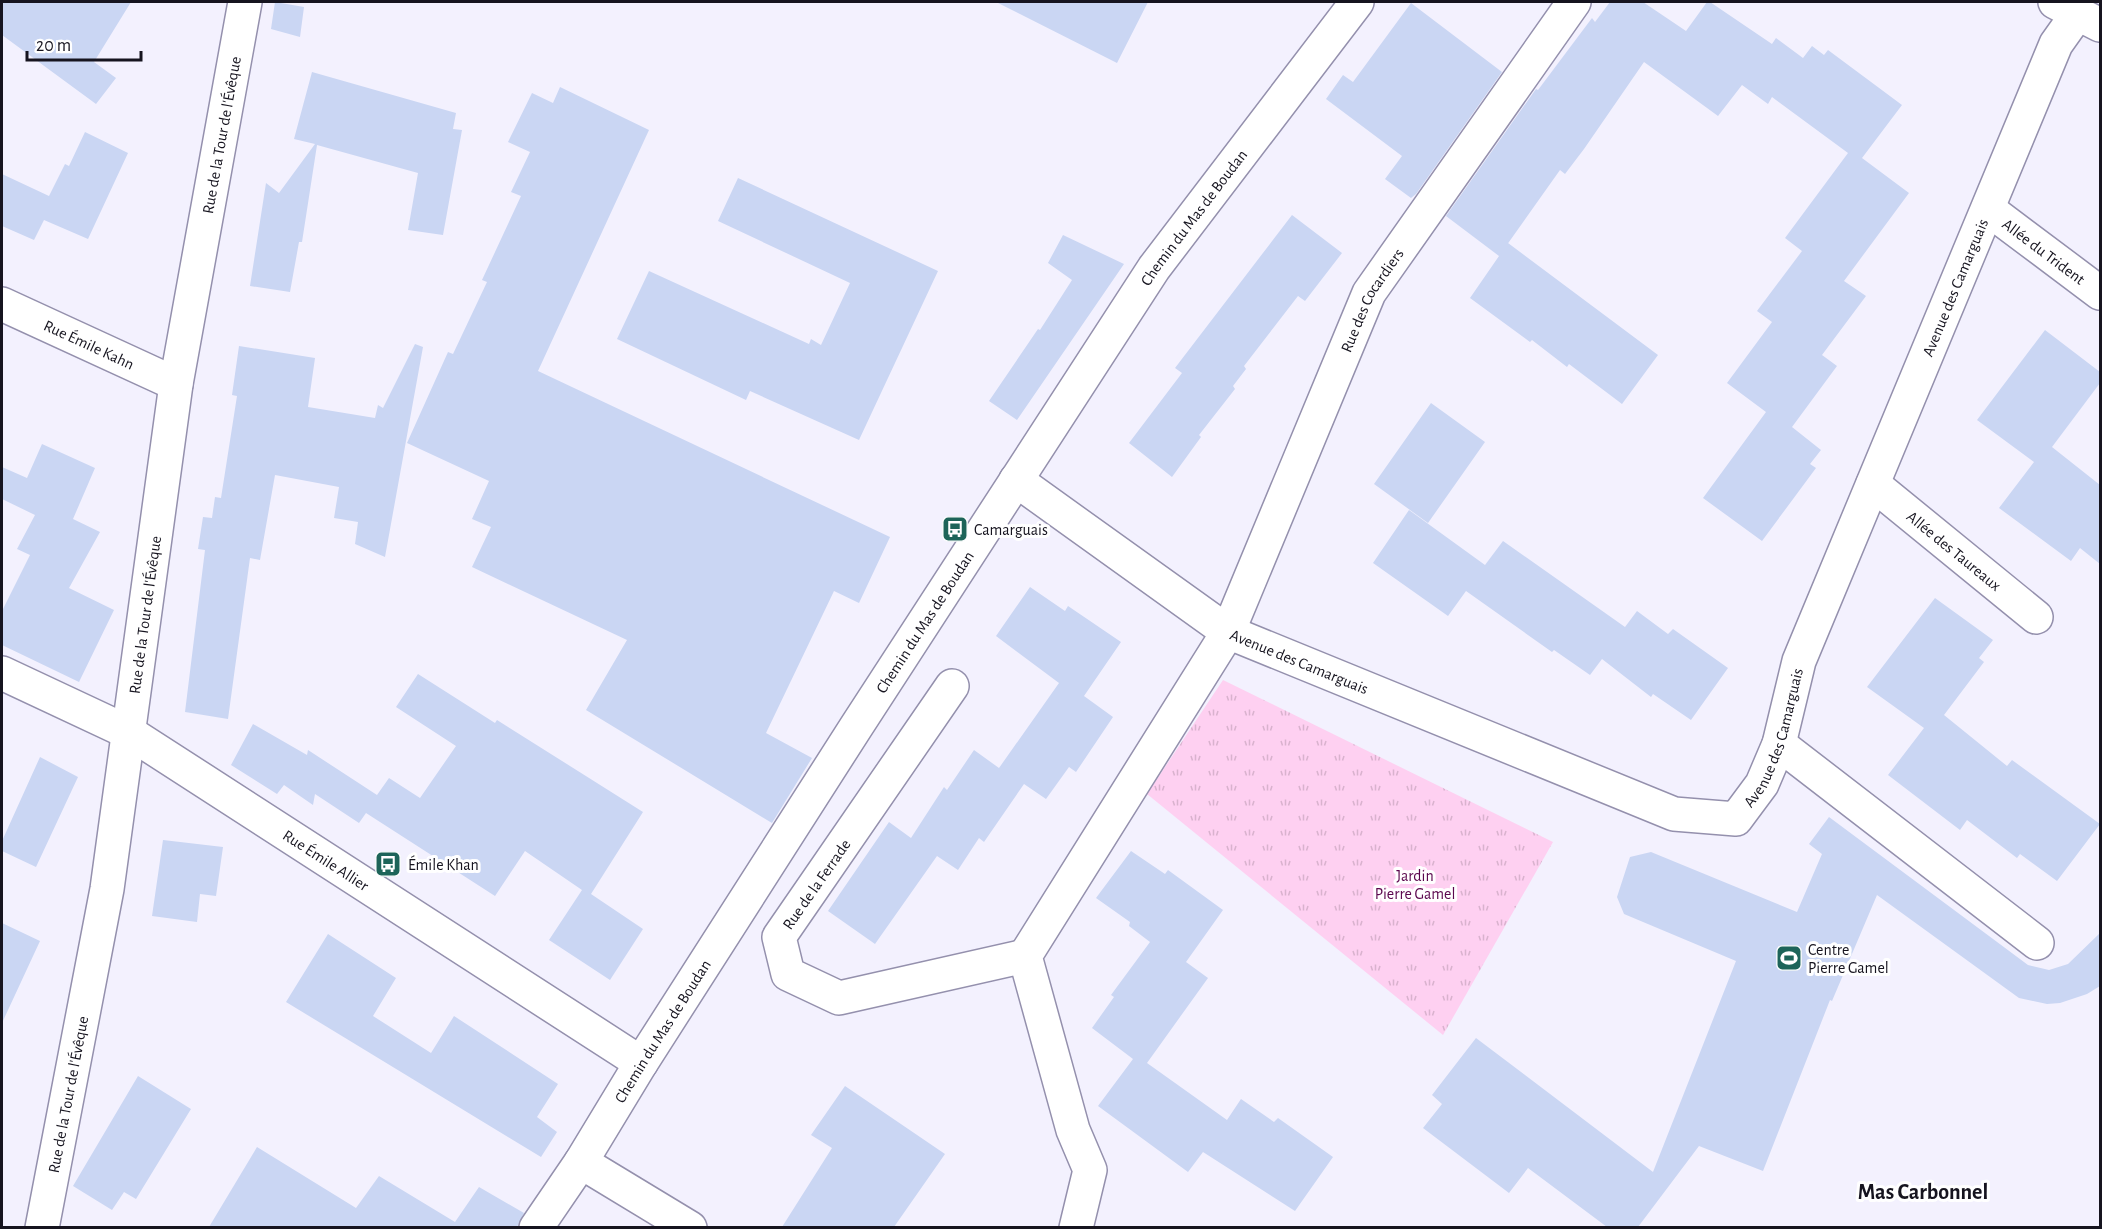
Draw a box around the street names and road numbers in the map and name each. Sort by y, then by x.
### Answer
street label: Rue de la Tour de l'Évêque [200,55,244,215]
street label: Chemin du Mas de Boudan [1138,147,1250,289]
street label: Avenue des Camarguais [1920,216,1991,359]
street label: Allée du Trident [1999,216,2088,288]
street label: Rue des Cocardiers [1338,246,1407,355]
street label: Rue Émile Kahn [41,317,136,373]
street label: Allée des Taureaux [1904,508,2004,594]
street label: Rue de la Tour de l'Évêque [127,535,164,695]
street label: Chemin du Mas de Boudan [873,548,977,696]
street label: Avenue des Camarguais [1228,627,1370,697]
street label: Avenue des Camarguais [1741,667,1806,810]
street label: Rue Émile Allier [280,827,372,894]
street label: Rue de la Ferrade [780,837,854,933]
street label: Chemin du Mas de Boudan [612,957,714,1106]
street label: Rue de la Tour de l'Évêque [46,1015,91,1174]

